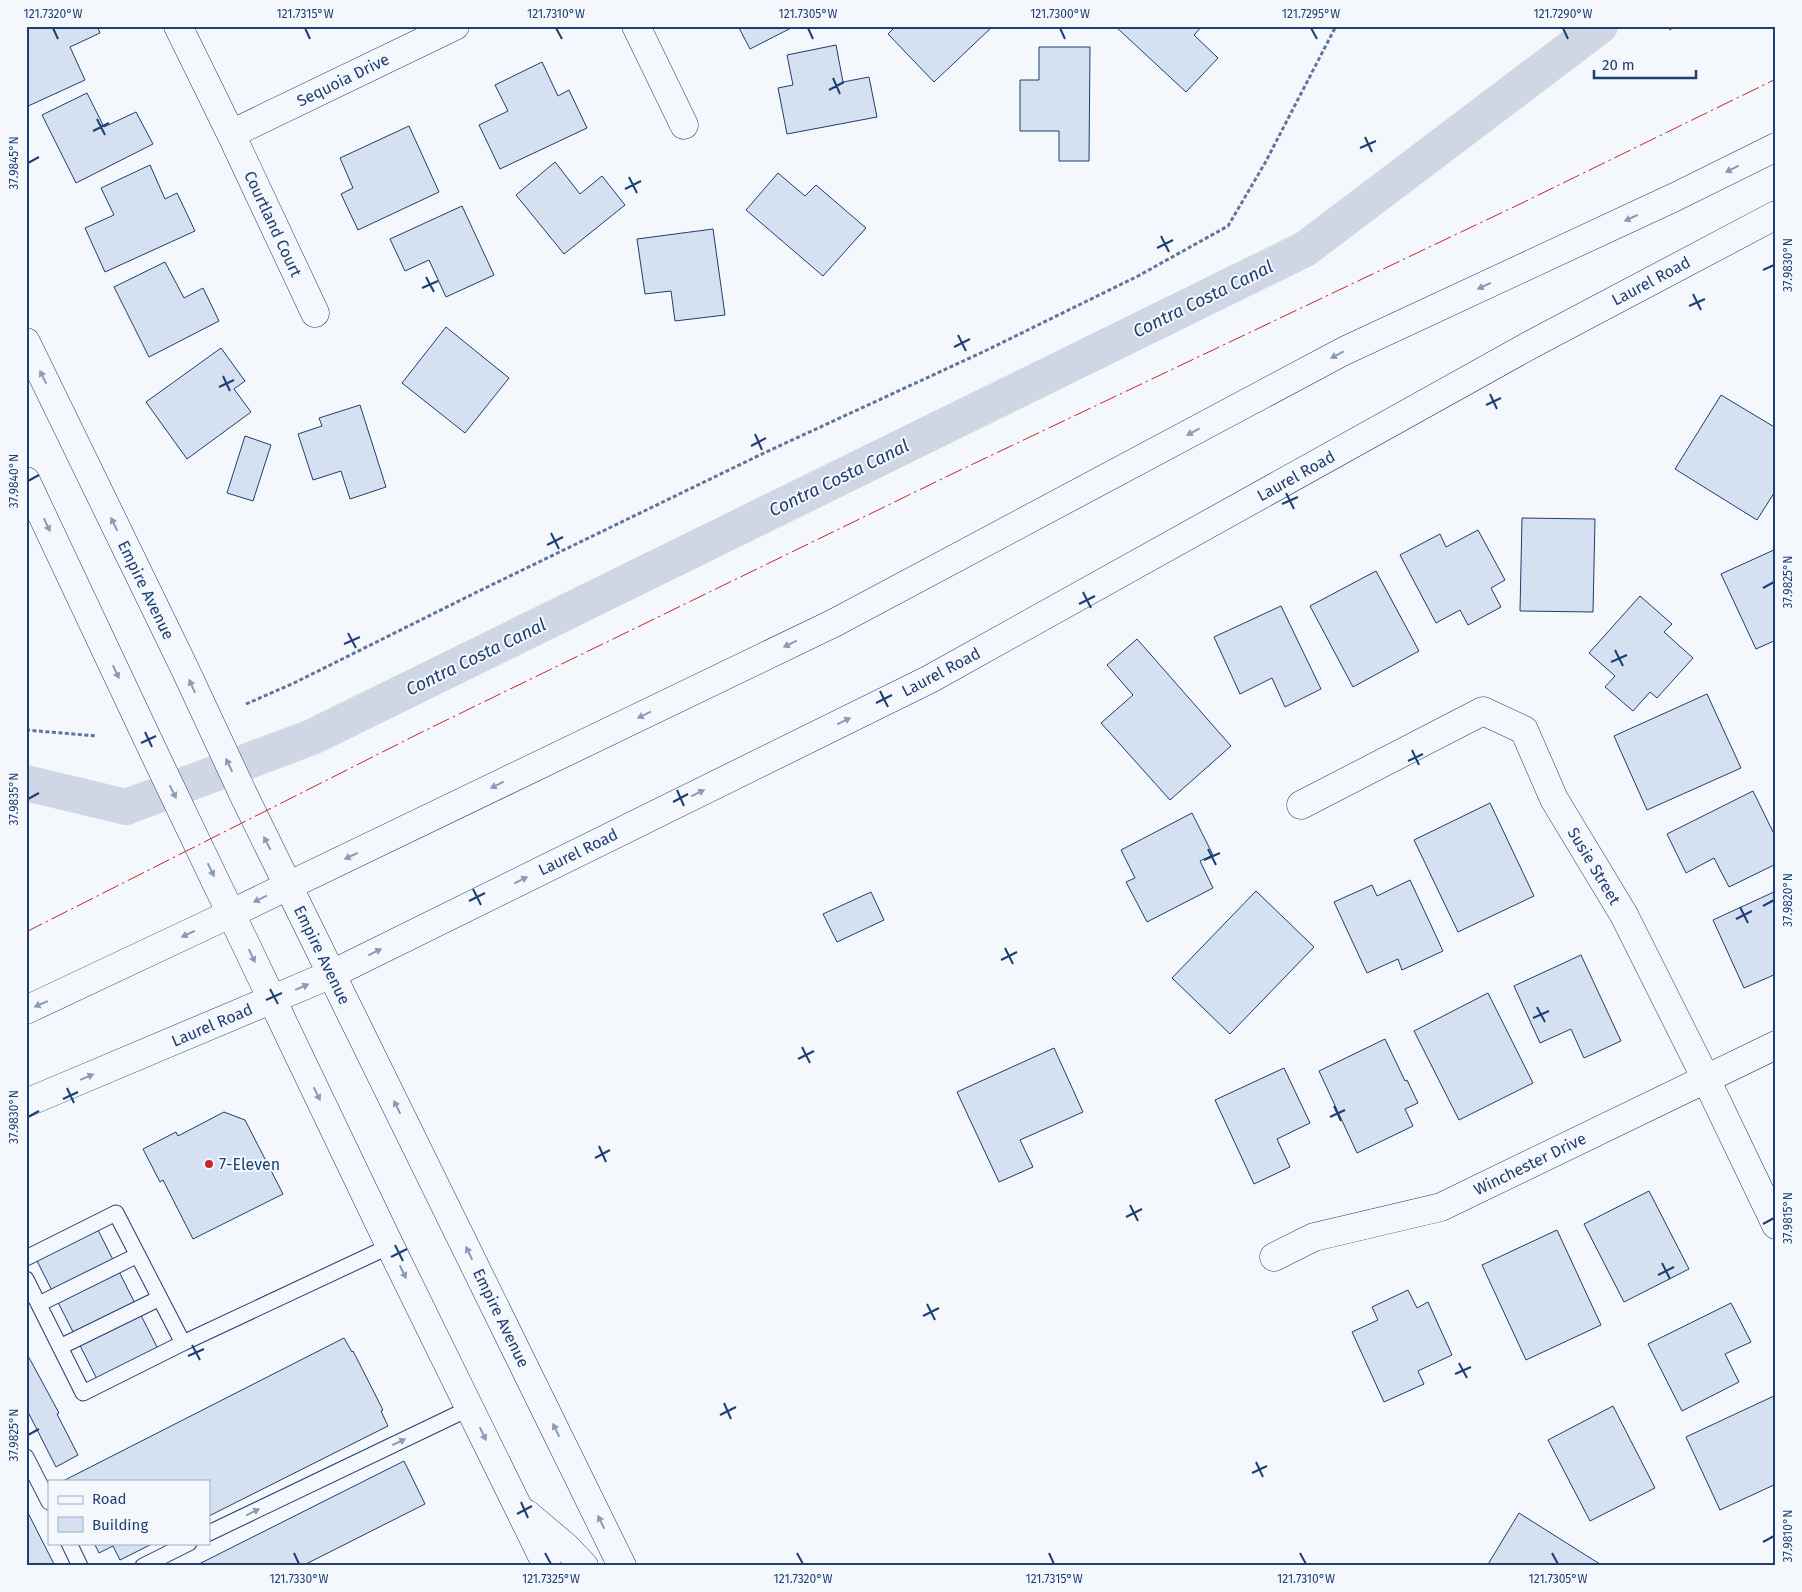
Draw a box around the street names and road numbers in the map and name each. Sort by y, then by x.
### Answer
street label: Sequoia Drive [294,49,392,111]
street label: Courtland Court [240,168,306,280]
street label: Laurel Road [1609,252,1693,310]
street label: Laurel Road [1254,447,1338,505]
street label: Empire Avenue [114,537,178,643]
street label: Laurel Road [899,643,983,701]
street label: Susie Street [1564,824,1625,908]
street label: Laurel Road [535,825,621,879]
street label: Empire Avenue [290,902,354,1008]
street label: Laurel Road [169,999,255,1051]
street label: Winchester Drive [1471,1129,1589,1199]
street label: Empire Avenue [469,1265,533,1371]

